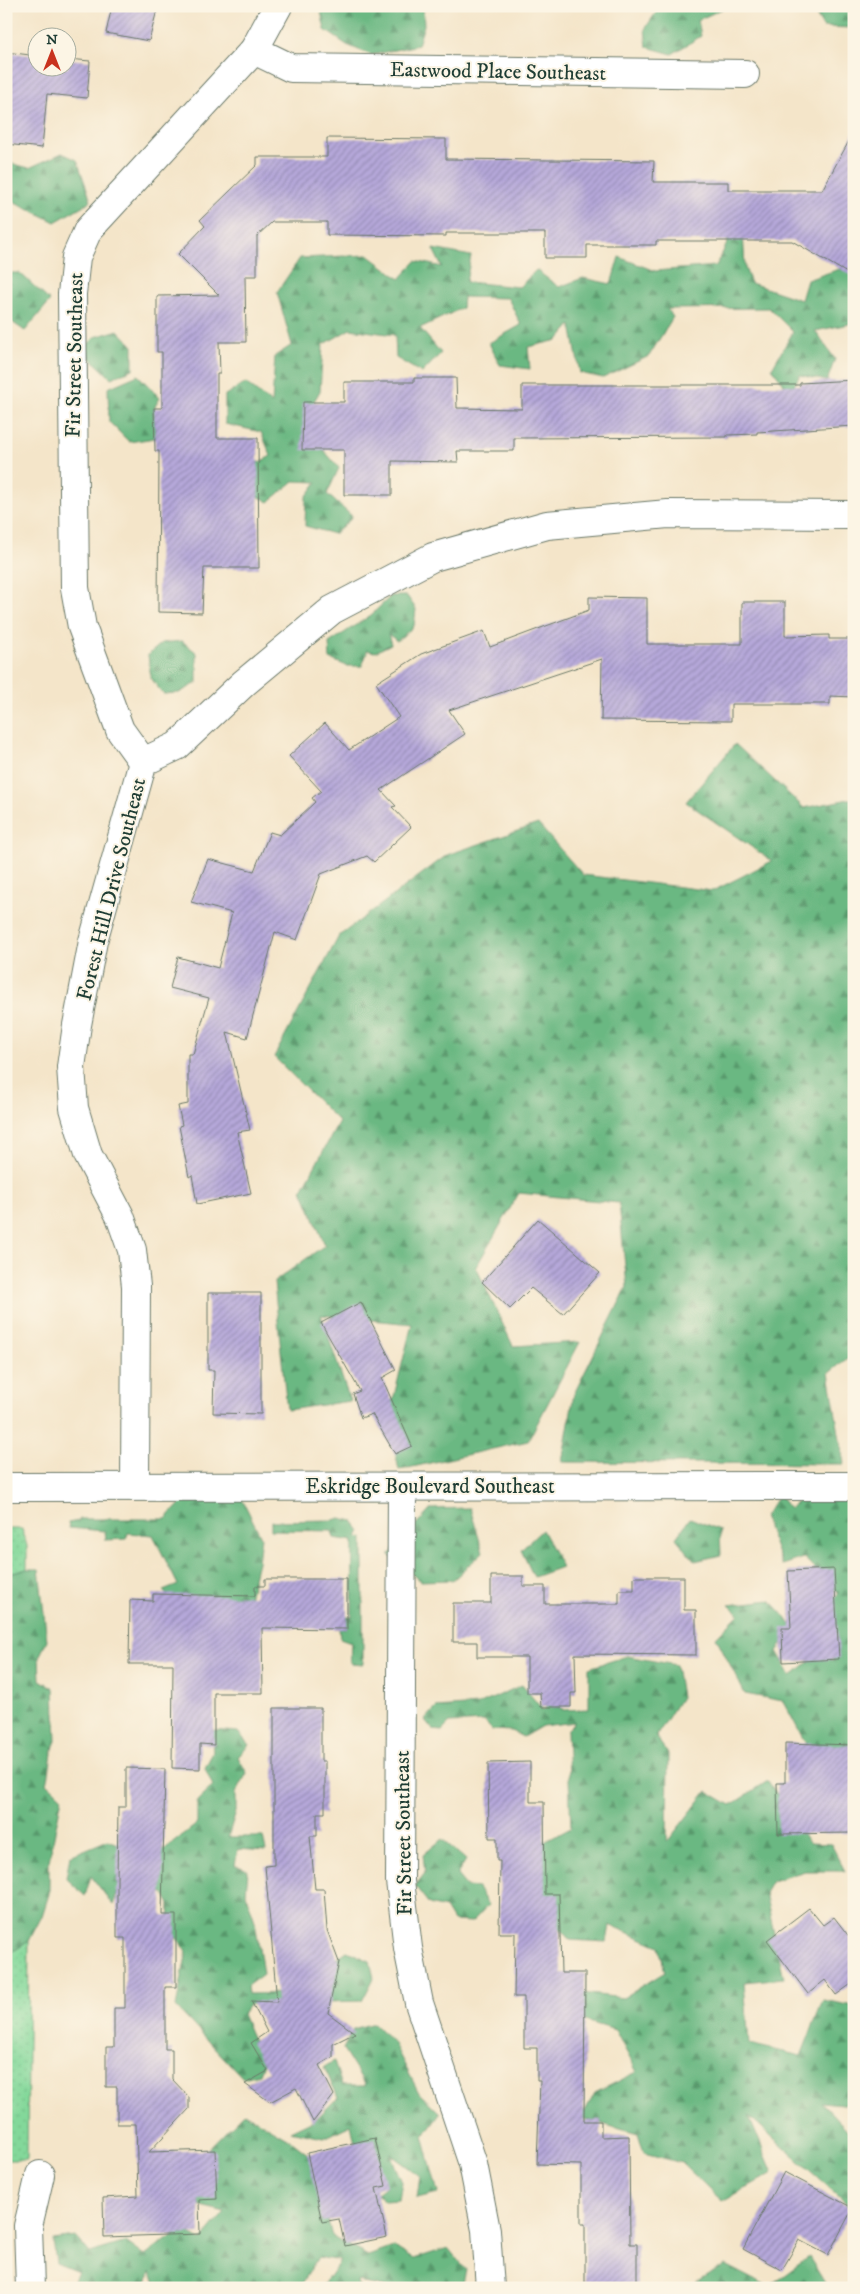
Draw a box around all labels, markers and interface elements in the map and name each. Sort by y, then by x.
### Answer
north arrow [28,28,78,78]
text: N [46,31,58,49]
street label: Eastwood Place Southeast [390,57,607,87]
street label: Fir Street Southeast [61,272,89,438]
street label: Forest Hill Drive Southeast [72,775,152,1003]
street label: Eskridge Boulevard Southeast [305,1474,555,1500]
street label: Fir Street Southeast [390,1750,418,1916]

